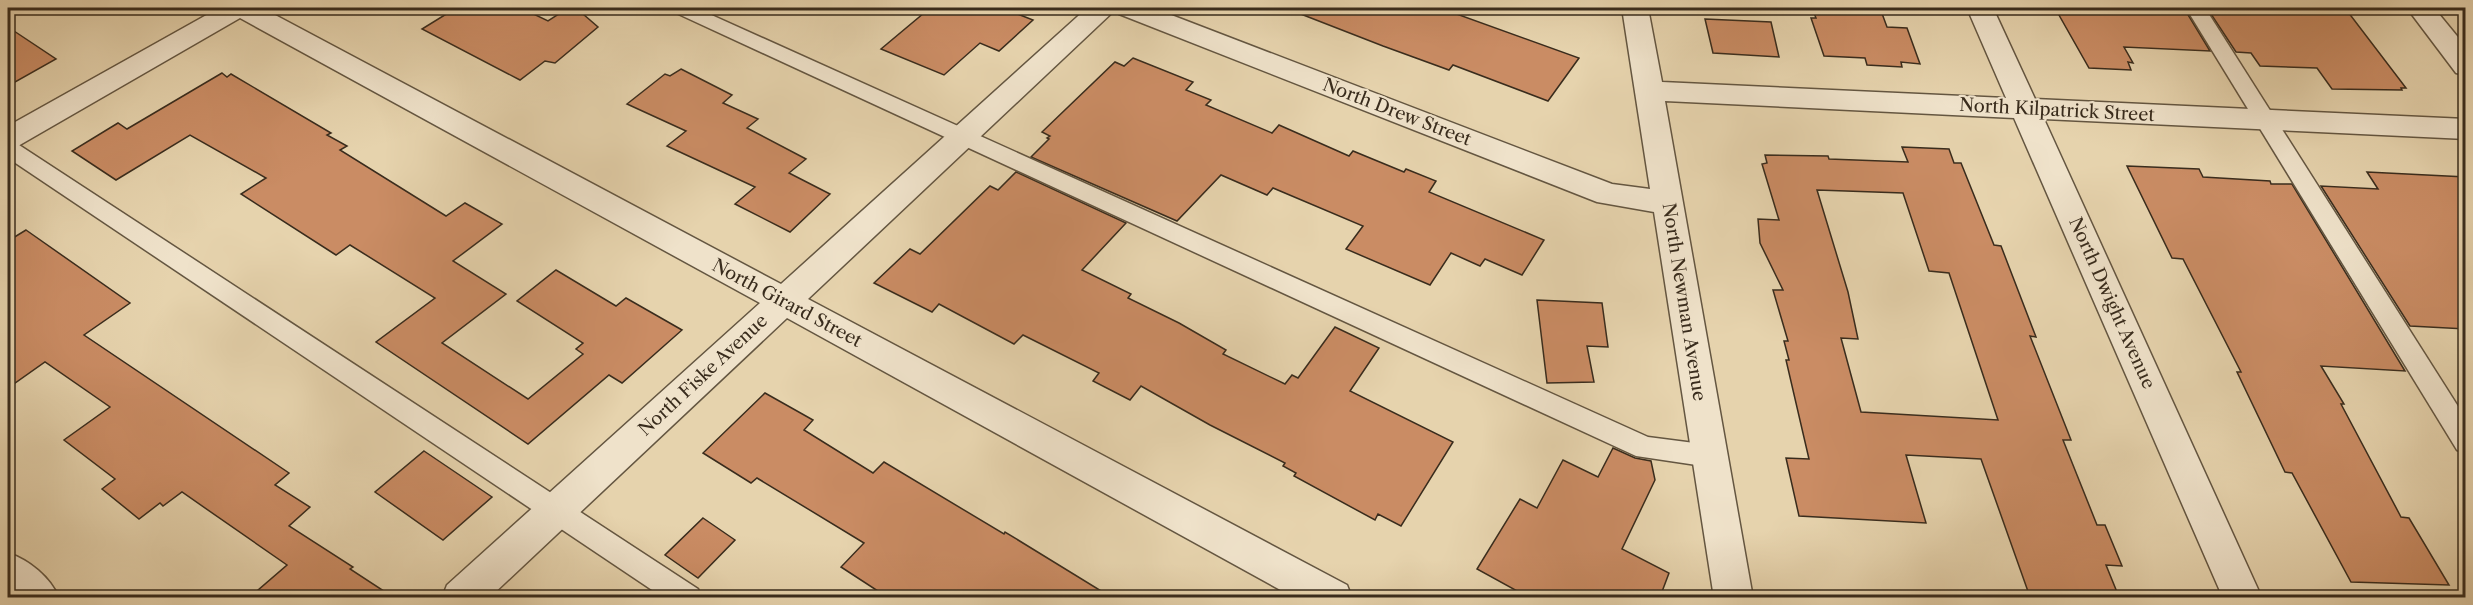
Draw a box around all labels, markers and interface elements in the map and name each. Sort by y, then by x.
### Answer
street label: North Drew Street [1320,74,1475,151]
street label: North Kilpatrick Street [1959,94,2156,126]
street label: North Newman Avenue [1657,201,1711,403]
street label: North Dwight Avenue [2064,214,2160,392]
street label: North Girard Street [708,254,866,352]
street label: North Fiske Avenue [634,310,772,440]

